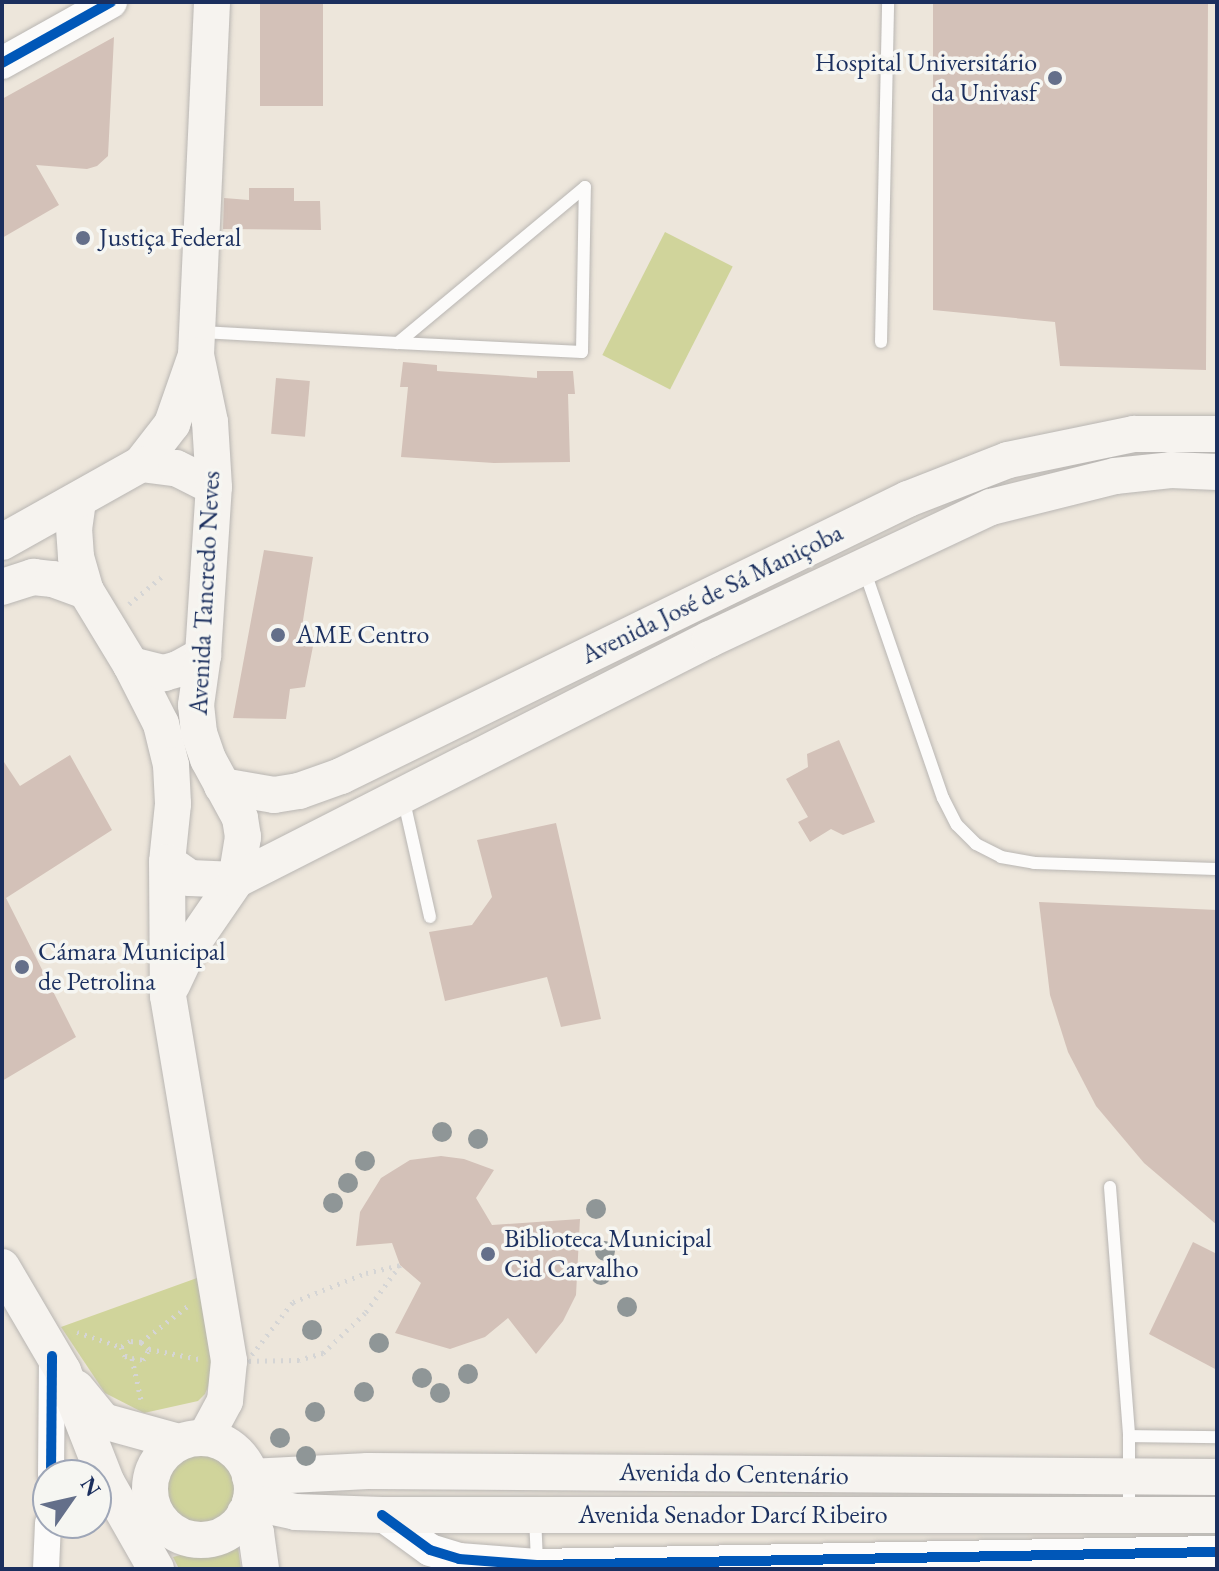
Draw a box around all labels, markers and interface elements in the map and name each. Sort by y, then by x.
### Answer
place label: Hospital Universitário da Univasf [815,47,1037,108]
marker: Hospital Universitário da Univasf [1044,67,1066,89]
place label: Justiça Federal [99,222,241,254]
marker: Justiça Federal [74,229,92,247]
street label: Avenida Tancredo Neves [183,470,227,716]
street label: Avenida José de Sá Maniçoba [576,517,848,671]
place label: AME Centro [296,619,429,651]
marker: AME Centro [267,624,289,646]
place label: Cámara Municipal de Petrolina [38,936,225,998]
marker: Cámara Municipal de Petrolina [13,958,31,976]
place label: Biblioteca Municipal Cid Carvalho [504,1223,712,1284]
marker: Biblioteca Municipal Cid Carvalho [479,1245,497,1263]
street label: Avenida do Centenário [619,1456,849,1492]
north arrow [32,1459,112,1539]
text: N [74,1471,108,1502]
street label: Avenida Senador Darcí Ribeiro [578,1499,888,1531]

